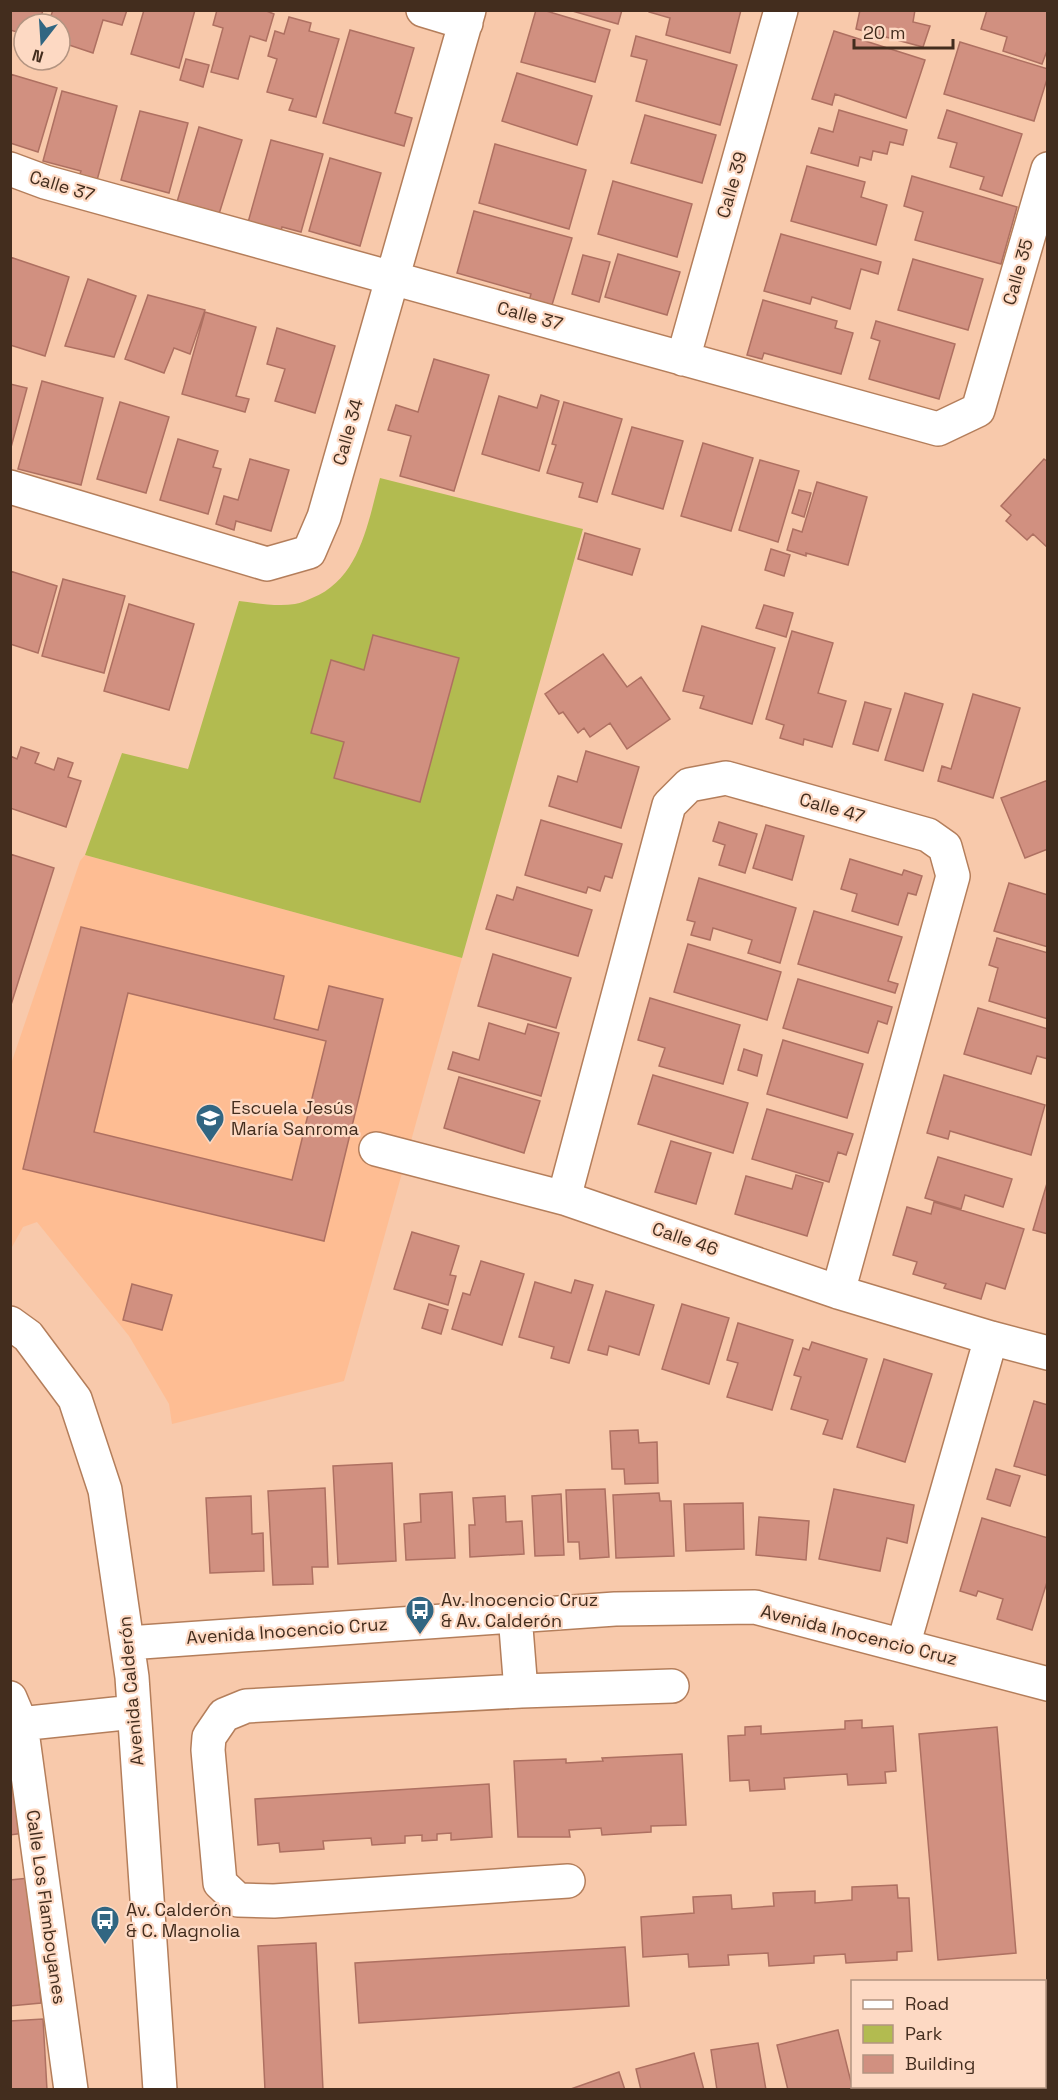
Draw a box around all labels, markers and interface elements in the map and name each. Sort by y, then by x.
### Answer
north arrow [12,12,72,72]
scale bar [854,12,953,50]
text: 20 m [863,21,906,44]
text: N [30,44,46,67]
street label: Calle 39 [711,149,752,221]
street label: Calle 37 [27,165,98,206]
street label: Calle 35 [997,236,1038,308]
street label: Calle 37 [495,296,565,335]
street label: Calle 34 [327,396,368,468]
street label: Calle 47 [797,787,867,828]
place label: Escuela Jesús María Sanroma [231,1096,359,1140]
school or university icon: Escuela Jesús María Sanroma [194,1102,226,1144]
street label: Calle 46 [649,1217,721,1261]
place label: Av. Inocencio Cruz & Av. Calderón [441,1588,598,1632]
bus stop icon: Av. Inocencio Cruz & Av. Calderón [404,1594,436,1636]
street label: Avenida Inocencio Cruz [758,1599,960,1670]
street label: Avenida Inocencio Cruz [186,1612,388,1649]
street label: Avenida Calderón [112,1615,149,1767]
street label: Calle Los Flamboyanes [21,1808,72,2006]
place label: Av. Calderón & C. Magnolia [126,1898,240,1942]
bus stop icon: Av. Calderón & C. Magnolia [89,1904,121,1946]
legend [851,1980,1046,2088]
text: Road [905,1992,949,2015]
text: Park [905,2022,943,2045]
text: Building [905,2052,975,2075]

